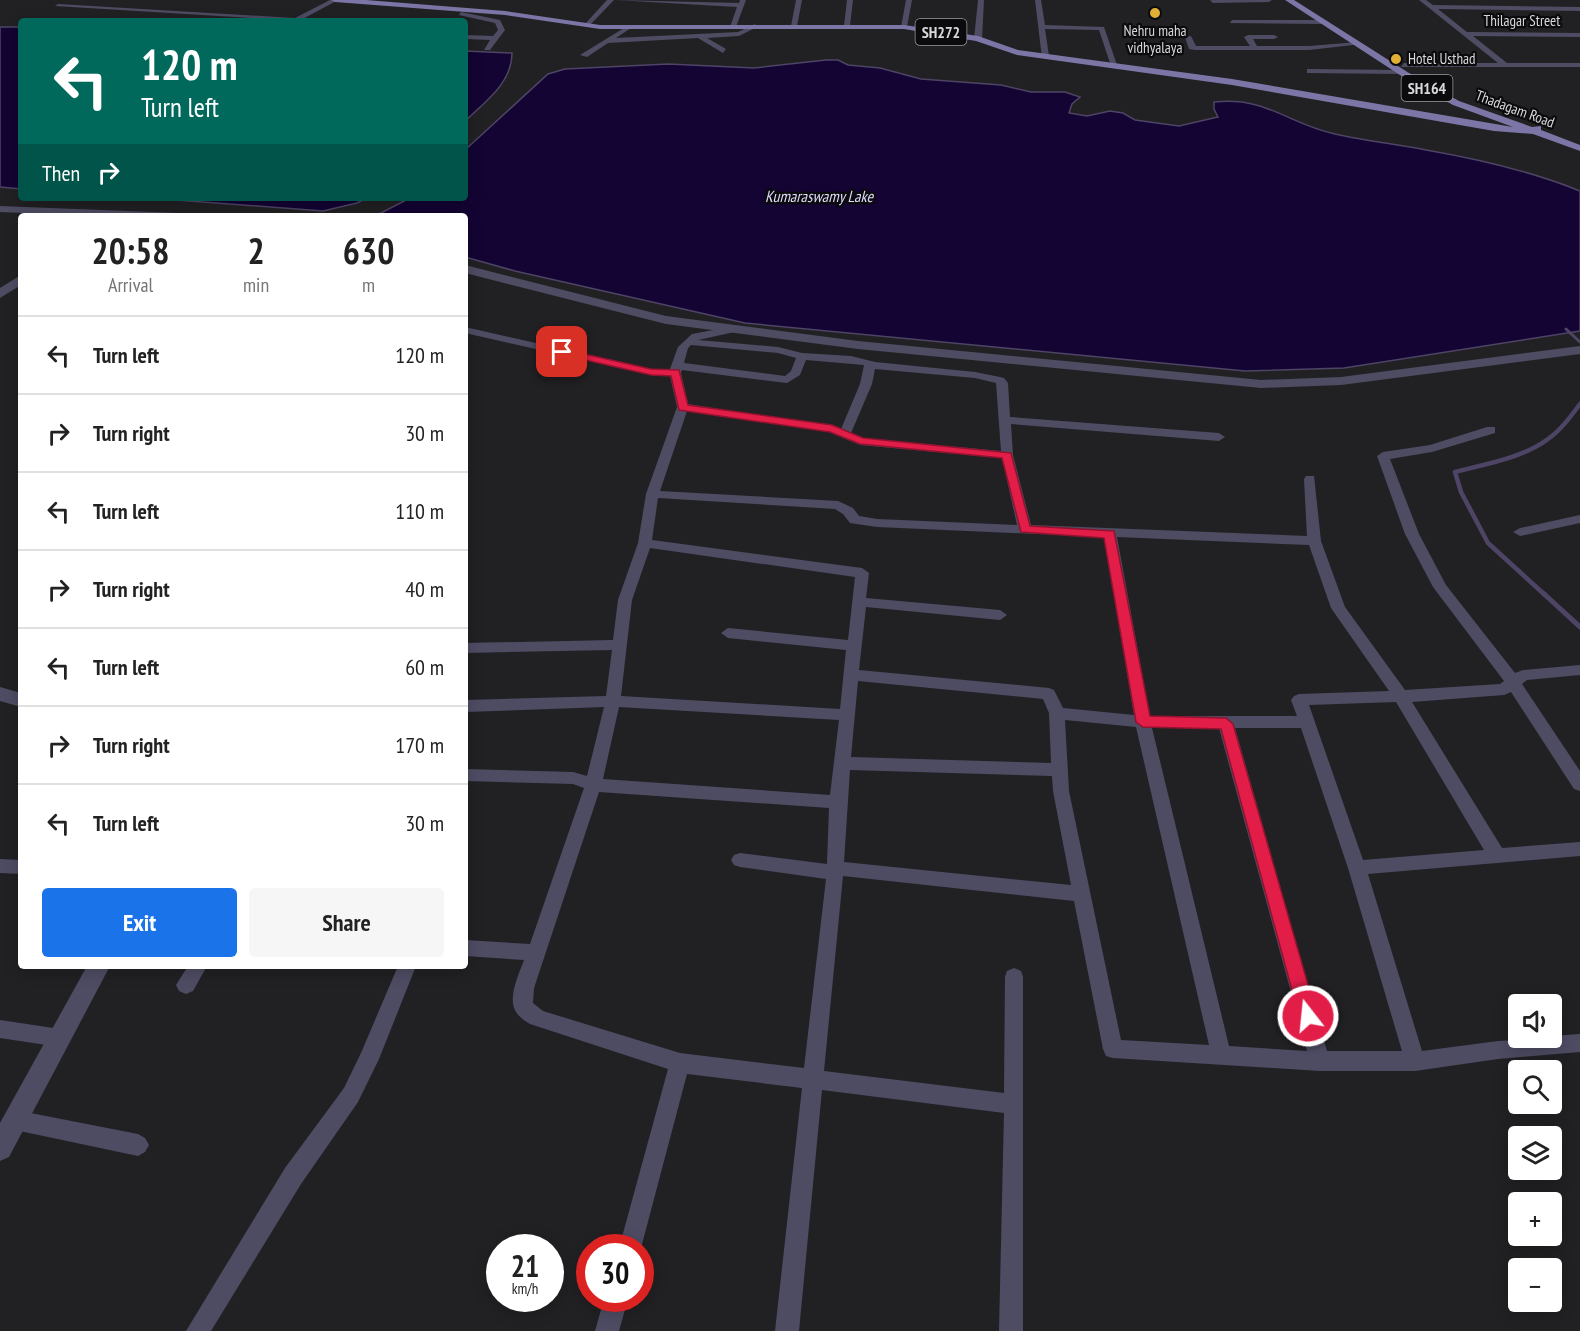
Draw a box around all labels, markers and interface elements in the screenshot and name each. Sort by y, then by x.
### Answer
marker: Nehru maha vidhyalaya [1148,6,1162,20]
street label: Thilagar Street [1484,11,1560,30]
road number: SH272 [916,19,966,45]
place label: Nehru maha vidhyalaya [1123,21,1187,57]
text: 120 m [141,37,238,92]
icon: left [42,42,120,120]
place label: Hotel Usthad [1408,49,1476,68]
marker: Hotel Usthad [1389,52,1403,66]
road number: SH164 [1402,75,1452,101]
street label: Thadagam Road [1473,85,1557,132]
text: Turn left [141,90,219,124]
icon: right [92,156,125,189]
text: Then [42,159,80,187]
water label: Kumaraswamy Lake [765,186,874,206]
text: 20:58 [92,227,169,274]
text: 2 [247,227,265,274]
text: 630 [343,227,394,274]
text: Arrival [108,272,153,298]
text: min [243,272,269,298]
text: m [362,272,375,298]
pin [536,326,587,377]
icon: arrive [545,335,578,368]
icon: left [42,339,75,372]
text: Turn left [93,341,159,369]
text: 120 m [395,341,444,369]
icon: right [42,417,75,450]
text: Turn right [93,419,170,447]
text: 30 m [405,419,444,447]
icon: left [42,495,75,528]
text: Turn left [93,497,159,525]
text: 110 m [395,497,444,525]
icon: right [42,573,75,606]
text: Turn right [93,575,170,603]
text: 40 m [405,575,444,603]
icon: left [42,651,75,684]
text: Turn left [93,653,159,681]
text: 60 m [405,653,444,681]
icon: right [42,729,75,762]
text: Turn right [93,731,170,759]
text: 170 m [395,731,444,759]
icon: left [42,807,75,840]
text: Turn left [93,809,159,837]
text: 30 m [405,809,444,837]
button: Exit [42,888,237,957]
button: Share [249,888,444,957]
position arrow [1276,984,1340,1048]
map controls [1508,994,1562,1312]
button: sound [1508,994,1562,1048]
button: search [1508,1060,1562,1114]
button: layers [1508,1126,1562,1180]
button: + [1508,1192,1562,1246]
speed limit sign: 30 [576,1234,654,1312]
text: 21 [511,1246,539,1285]
button: − [1508,1258,1562,1312]
text: km/h [512,1279,538,1298]

